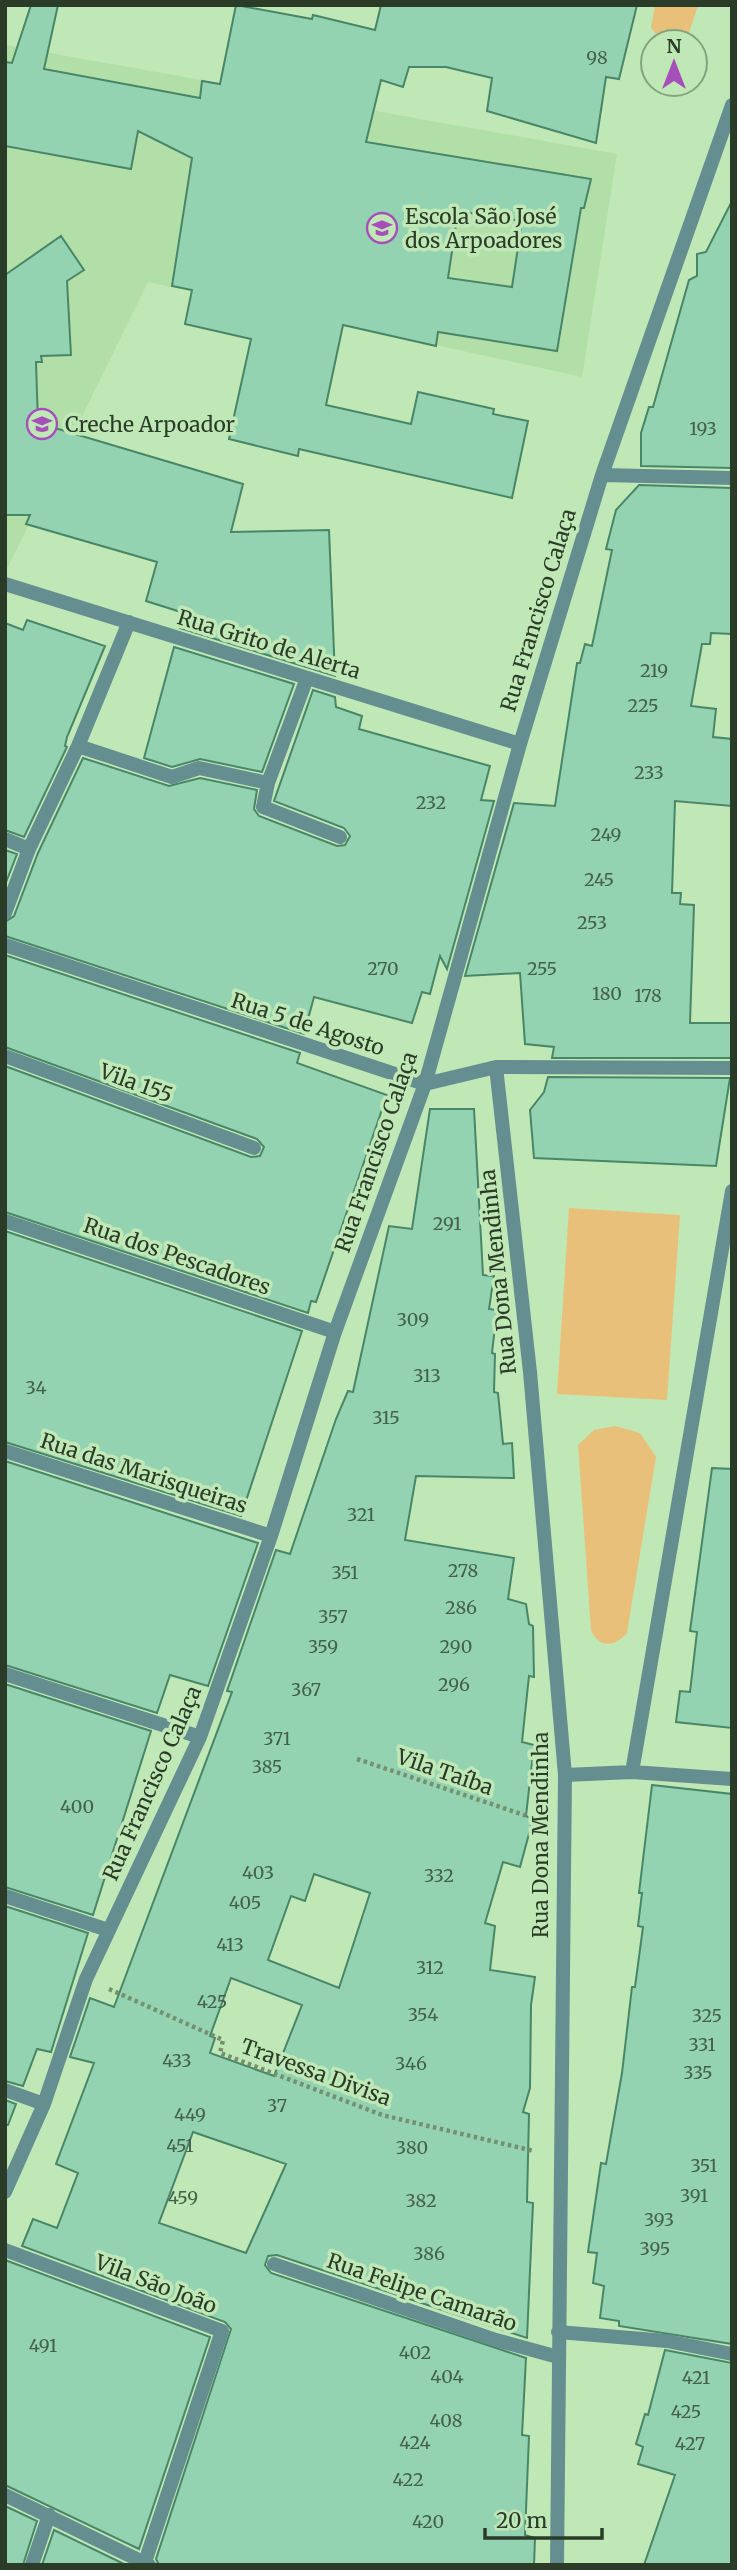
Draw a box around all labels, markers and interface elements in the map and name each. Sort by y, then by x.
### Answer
north arrow [639,28,709,98]
text: N [666,34,682,58]
house number: 98 [586,46,608,69]
place label: Escola São José dos Arpoadores [405,203,562,254]
school or university icon: Escola São José dos Arpoadores [365,211,399,245]
school or university icon: Creche Arpoador [25,407,59,441]
place label: Creche Arpoador [65,411,235,438]
house number: 193 [689,417,717,440]
street label: Rua Francisco Calaça [494,505,582,715]
street label: Rua Grito de Alerta [174,603,364,685]
house number: 219 [640,659,668,682]
house number: 225 [628,694,658,717]
house number: 233 [634,761,664,784]
house number: 232 [416,791,446,814]
house number: 249 [590,823,622,846]
house number: 245 [584,868,614,891]
house number: 253 [577,911,607,934]
house number: 270 [367,957,399,980]
house number: 255 [527,957,557,980]
house number: 180 [592,982,622,1005]
house number: 178 [634,984,662,1007]
street label: Rua 5 de Agosto [228,987,388,1061]
street label: Rua Francisco Calaça [329,1048,423,1256]
street label: Vila 155 [95,1057,176,1109]
street label: Rua Dona Mendinha [474,1168,522,1376]
street label: Rua dos Pescadores [80,1211,274,1301]
house number: 291 [433,1212,461,1235]
house number: 309 [397,1308,429,1331]
house number: 313 [413,1364,441,1387]
house number: 34 [25,1376,47,1399]
house number: 315 [372,1406,400,1429]
street label: Rua das Marisqueiras [37,1427,251,1519]
house number: 321 [347,1503,375,1526]
house number: 278 [448,1559,478,1582]
house number: 351 [331,1561,359,1584]
house number: 286 [445,1596,477,1619]
house number: 357 [318,1605,348,1628]
house number: 359 [308,1635,338,1658]
house number: 290 [440,1635,472,1658]
house number: 296 [438,1673,470,1696]
house number: 367 [291,1678,321,1701]
street label: Rua Francisco Calaça [97,1681,207,1885]
house number: 371 [263,1727,291,1750]
street label: Rua Dona Mendinha [527,1732,554,1938]
street label: Vila Taíba [392,1743,497,1801]
house number: 385 [252,1755,282,1778]
house number: 400 [60,1795,94,1818]
house number: 403 [242,1861,274,1884]
house number: 332 [424,1864,454,1887]
house number: 405 [229,1891,261,1914]
house number: 413 [216,1933,244,1956]
house number: 312 [416,1956,444,1979]
house number: 425 [197,1990,227,2013]
house number: 354 [408,2003,438,2026]
house number: 325 [692,2004,722,2027]
street label: Travessa Divisa [237,2032,395,2112]
house number: 331 [688,2033,716,2056]
house number: 433 [162,2049,192,2072]
house number: 346 [395,2052,427,2075]
house number: 335 [683,2061,713,2084]
house number: 37 [267,2094,287,2117]
house number: 449 [174,2103,206,2126]
house number: 451 [166,2134,194,2157]
house number: 380 [396,2136,428,2159]
house number: 351 [690,2154,718,2177]
house number: 391 [680,2184,708,2207]
house number: 459 [168,2186,198,2209]
house number: 382 [405,2189,437,2212]
house number: 393 [644,2208,674,2231]
house number: 395 [640,2237,670,2260]
house number: 386 [413,2242,445,2265]
street label: Rua Felipe Camarão [323,2247,521,2337]
street label: Vila São João [90,2248,221,2320]
house number: 491 [29,2334,57,2357]
house number: 402 [399,2341,431,2364]
house number: 404 [430,2365,464,2388]
house number: 421 [682,2366,710,2389]
house number: 425 [671,2400,701,2423]
house number: 408 [429,2409,463,2432]
house number: 424 [399,2431,431,2454]
house number: 427 [675,2432,705,2455]
house number: 422 [392,2468,424,2491]
scale bar [485,2496,602,2540]
text: 20 m [496,2507,548,2534]
house number: 420 [412,2510,444,2533]

